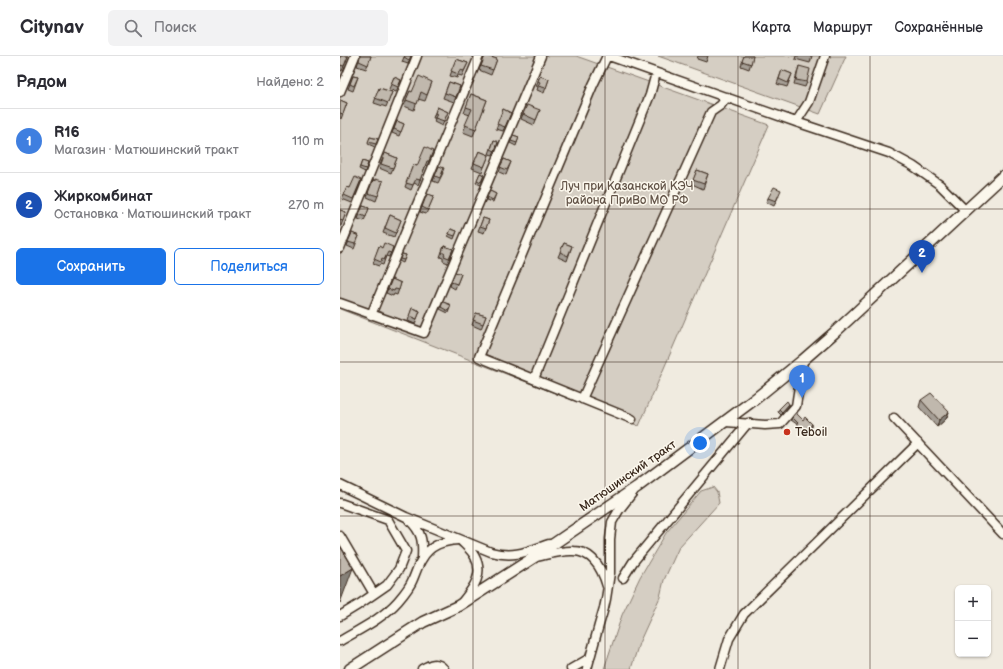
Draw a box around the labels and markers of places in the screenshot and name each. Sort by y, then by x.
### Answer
pin: 2 [909,240,935,273]
pin: 1 [789,365,815,398]
place label: Teboil [795,425,827,440]
marker: Teboil [782,427,792,437]

